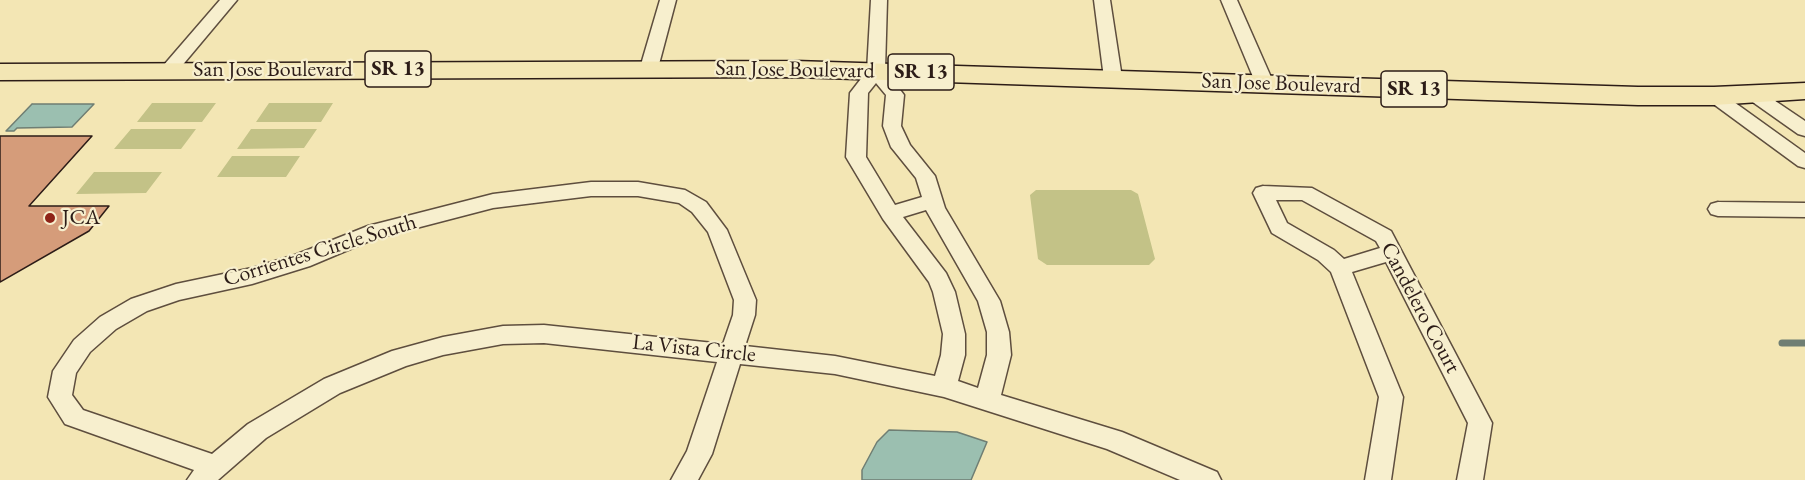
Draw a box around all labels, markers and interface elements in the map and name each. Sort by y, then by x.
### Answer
road number: SR 13 [365,51,431,87]
road number: SR 13 [888,54,954,90]
street label: San Jose Boulevard [715,55,875,85]
street label: San Jose Boulevard [193,57,353,83]
street label: San Jose Boulevard [1201,68,1361,100]
road number: SR 13 [1381,71,1447,107]
place label: JCA [62,205,100,231]
street label: Corrientes Circle South [220,209,420,293]
marker: JCA [43,211,57,225]
street label: Candelero Court [1374,238,1466,378]
street label: La Vista Circle [631,329,757,369]

